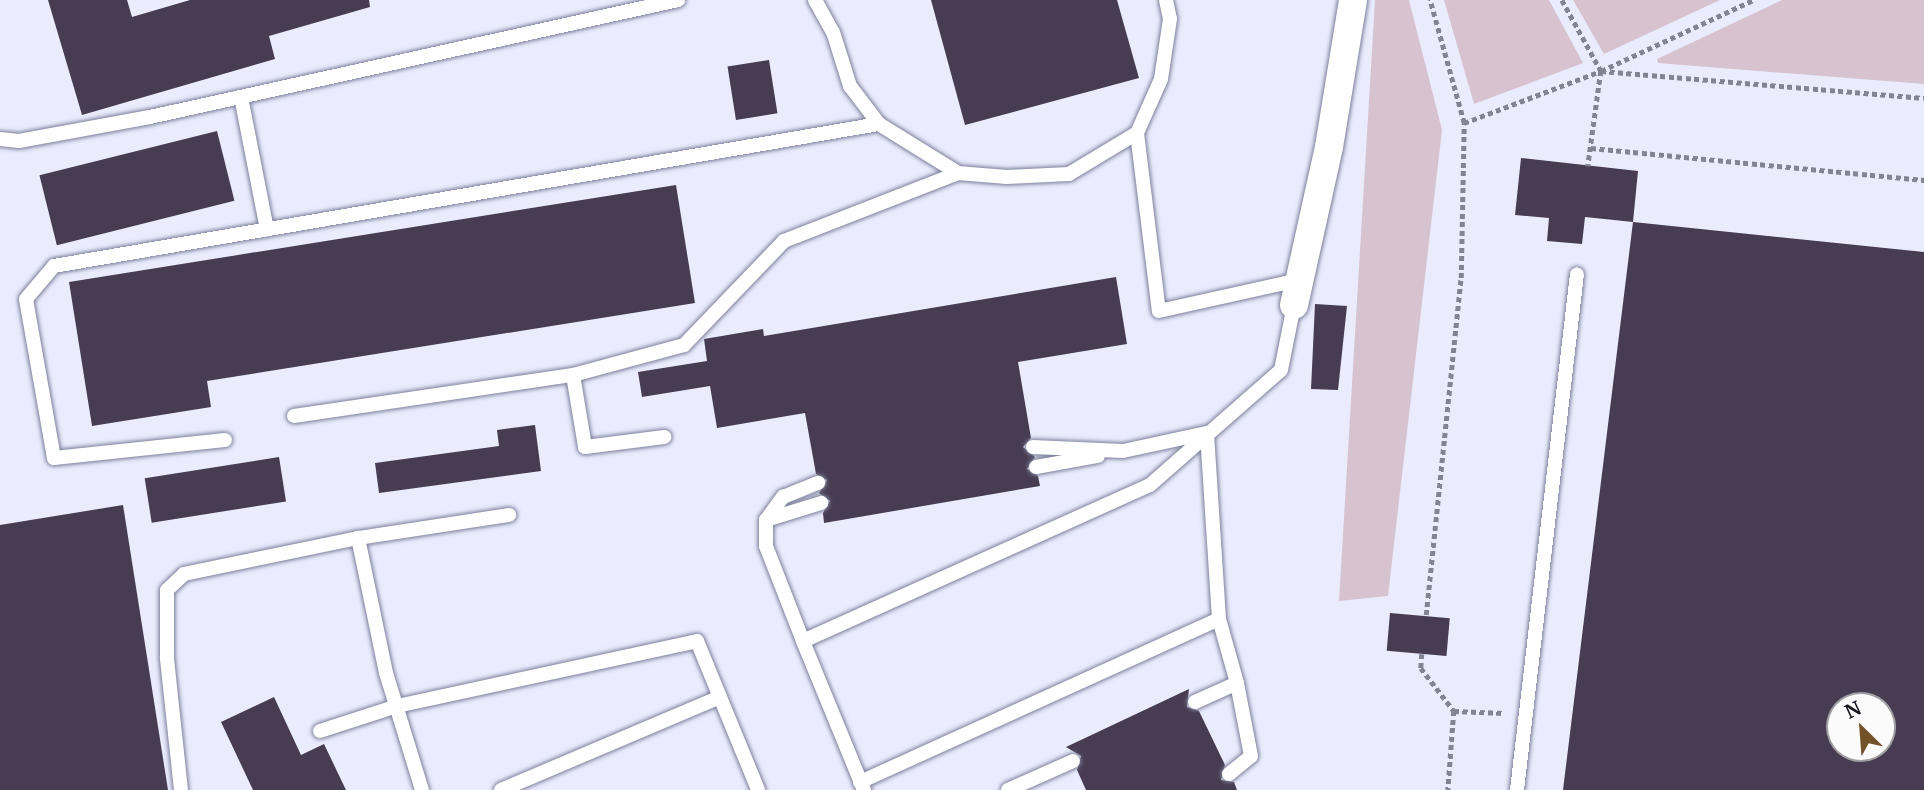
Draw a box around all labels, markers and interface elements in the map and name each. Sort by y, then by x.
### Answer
north arrow [1826,692,1896,762]
text: N [1841,696,1865,724]

